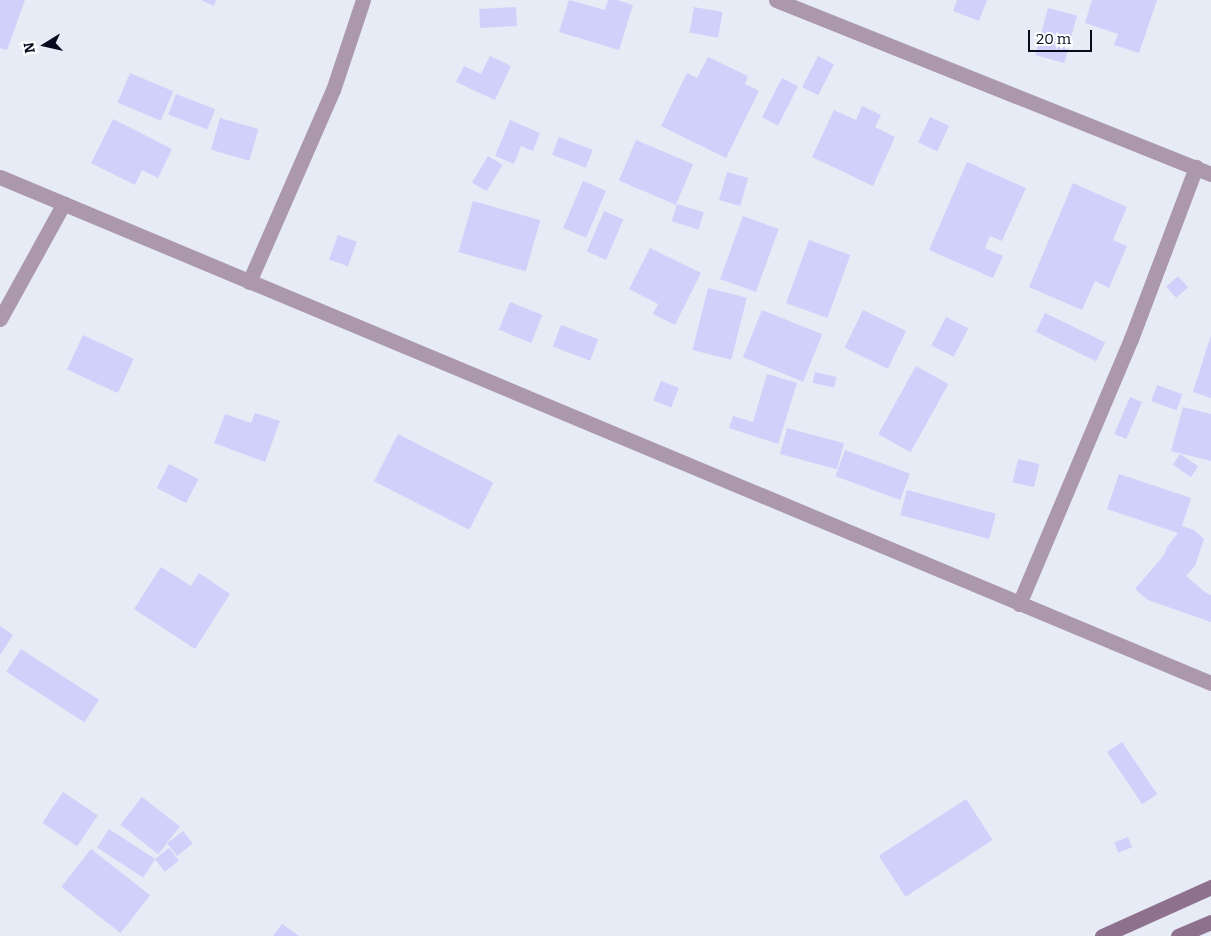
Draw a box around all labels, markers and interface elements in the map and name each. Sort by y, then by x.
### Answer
north arrow [20,20,70,70]
scale bar [1031,20,1095,52]
text: 20 m [1036,30,1071,48]
text: N [20,41,39,54]

